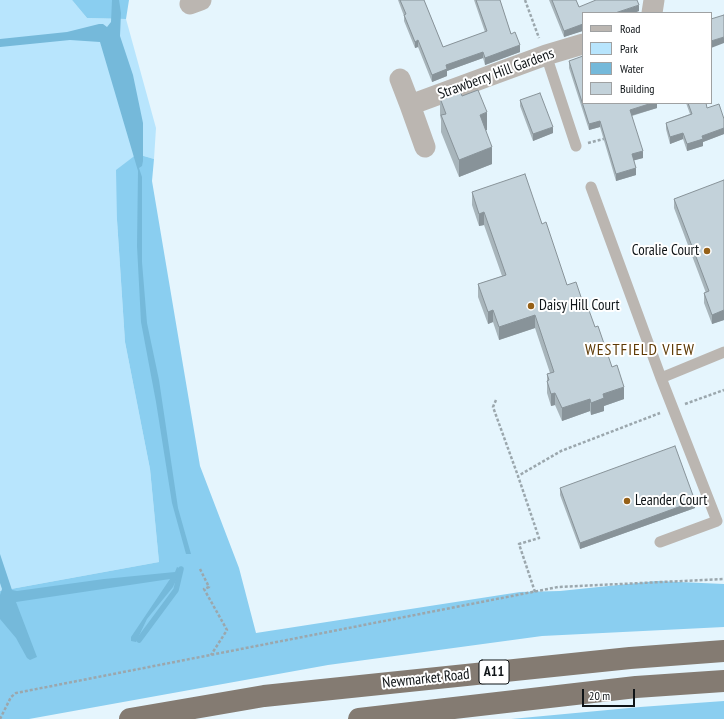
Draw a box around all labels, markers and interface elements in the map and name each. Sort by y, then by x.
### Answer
legend [582,12,712,104]
text: Road [620,21,640,36]
text: Park [620,41,638,56]
street label: Strawberry Hill Gardens [435,45,557,103]
text: Water [620,61,644,76]
text: Building [620,81,655,96]
place label: Coralie Court [632,242,699,260]
marker: Coralie Court [702,246,712,256]
place label: Daisy Hill Court [539,297,620,315]
marker: Daisy Hill Court [526,301,536,311]
district label: WESTFIELD VIEW [585,340,695,360]
place label: Leander Court [635,492,707,510]
marker: Leander Court [622,496,632,506]
road number: A11 [479,660,509,684]
street label: Newmarket Road [381,665,471,693]
scale bar [584,681,637,707]
text: 20 m [589,688,610,703]

